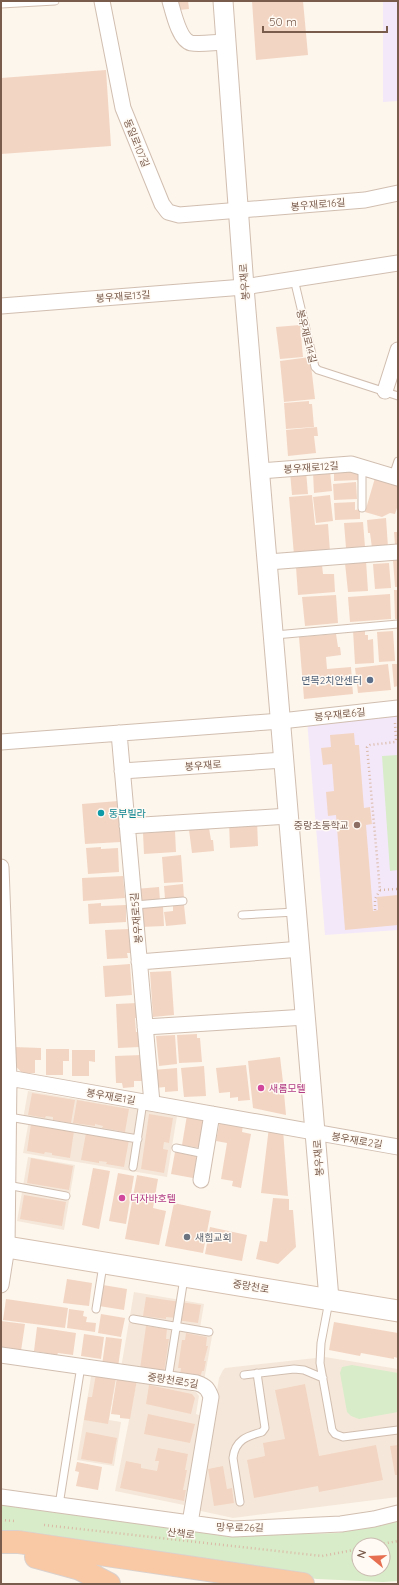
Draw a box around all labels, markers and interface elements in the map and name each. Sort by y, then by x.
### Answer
scale bar [263,8,387,34]
text: 50 m [269,14,297,29]
street label: 동일로107길 [121,117,152,169]
street label: 봉우재로16길 [290,196,346,213]
street label: 봉우재로 [237,263,252,301]
street label: 봉우재로13길 [95,288,151,305]
street label: 봉우재로14길 [294,308,319,364]
street label: 봉우재로12길 [283,459,339,476]
place label: 면목2치안센터 [301,674,362,687]
marker: 면목2치안센터 [365,675,375,685]
street label: 봉우재로6길 [314,705,366,724]
street label: 봉우재로 [184,758,222,773]
place label: 동부빌라 [109,807,147,820]
marker: 동부빌라 [96,808,106,818]
place label: 중랑초등학교 [294,819,349,832]
marker: 중랑초등학교 [352,820,362,830]
street label: 봉우재로5길 [128,892,145,944]
place label: 새롬모텔 [269,1082,306,1095]
marker: 새롬모텔 [256,1083,266,1093]
street label: 봉우재로1길 [85,1086,137,1107]
street label: 봉우재로2길 [330,1130,383,1151]
street label: 봉우재로 [311,1139,326,1177]
place label: 더자바호텔 [130,1192,176,1205]
marker: 더자바호텔 [117,1193,127,1203]
place label: 새힘교회 [195,1231,232,1244]
marker: 새힘교회 [182,1232,192,1242]
street label: 중랑천로 [232,1277,270,1296]
street label: 중랑천로5길 [146,1370,199,1391]
street label: 망우로26길 [216,1521,264,1534]
street label: 산책로 [167,1526,195,1541]
north arrow [351,1537,391,1577]
text: N [354,1548,369,1560]

